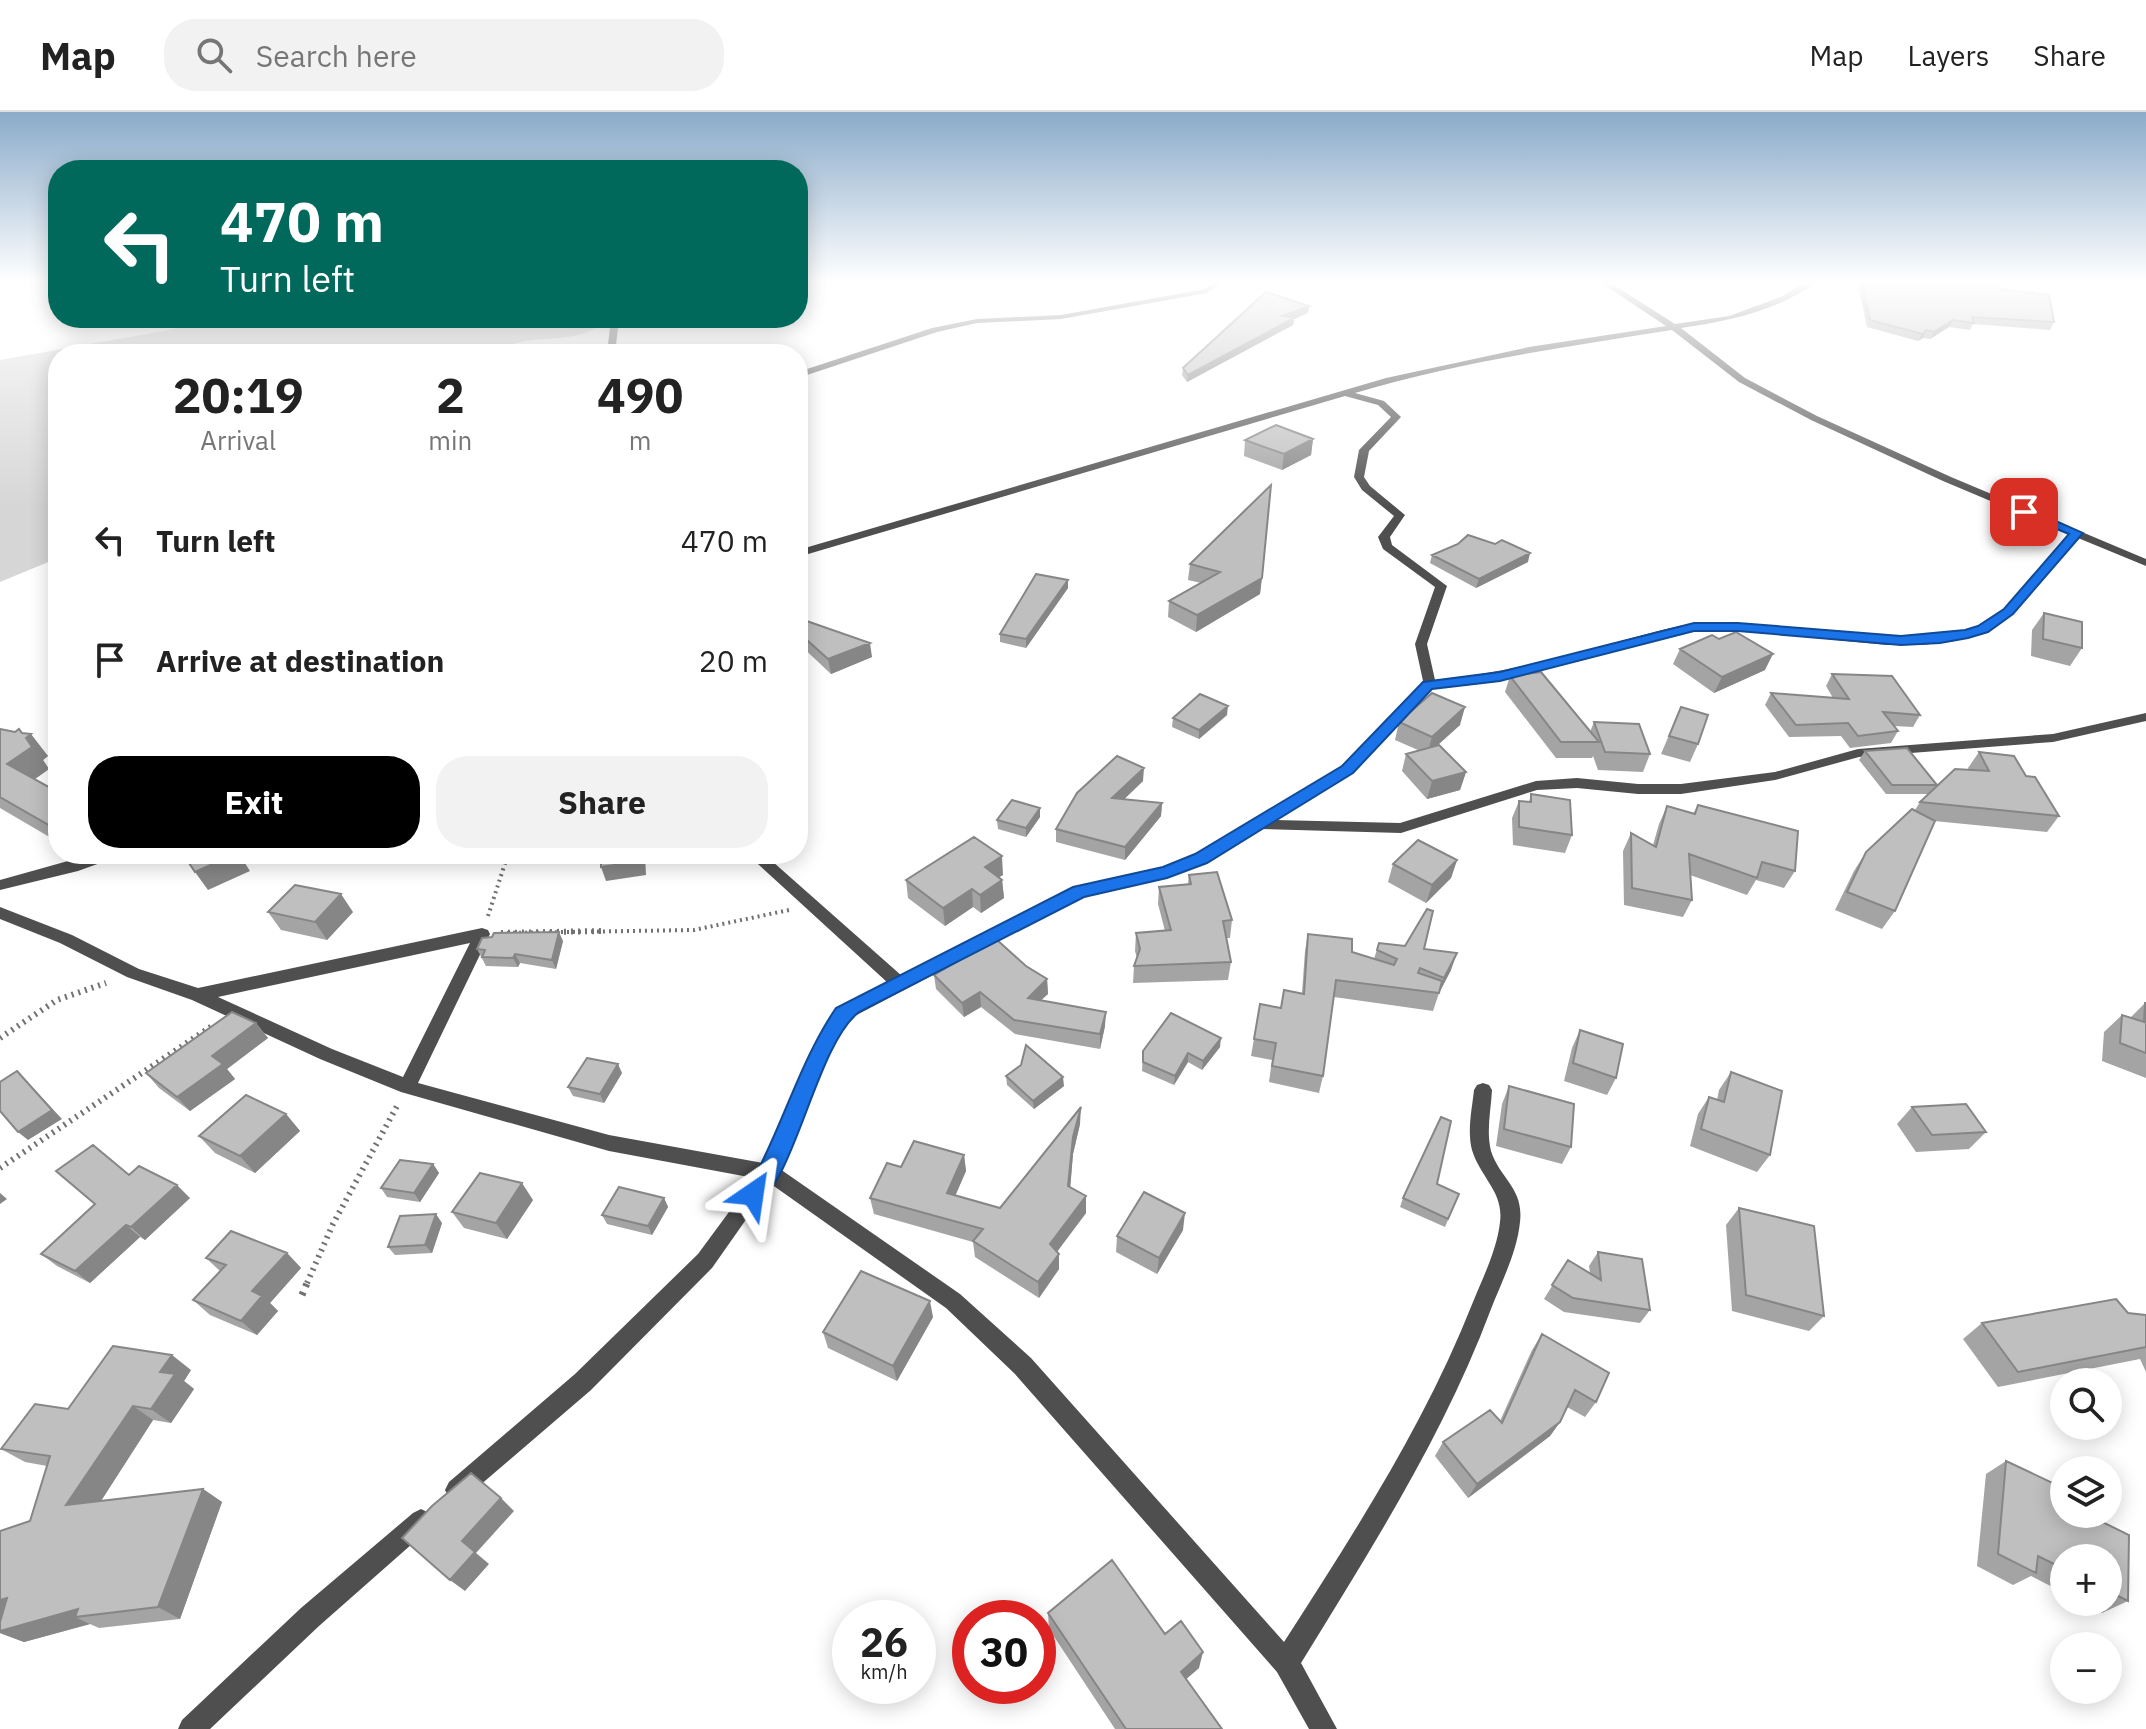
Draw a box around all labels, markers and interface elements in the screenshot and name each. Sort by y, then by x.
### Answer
search box [164,19,724,91]
text: Map [40,31,116,80]
icon: search [192,33,236,77]
text: Search here [256,36,417,75]
text: Map [1809,37,1863,74]
text: Layers [1907,37,1989,74]
text: Share [2033,37,2106,74]
text: 470 m [220,185,384,257]
icon: left [88,192,192,296]
text: Turn left [220,255,355,302]
text: 20:19 [173,364,304,426]
text: 2 [436,364,465,426]
text: 490 [597,364,683,426]
text: Arrival [200,423,276,457]
text: min [428,423,472,457]
text: m [629,423,651,457]
pin [1990,478,2058,546]
icon: arrive [2002,490,2046,534]
icon: left [88,518,132,562]
text: Turn left [156,521,275,560]
text: 470 m [681,521,768,560]
icon: arrive [88,638,132,682]
text: Arrive at destination [156,641,444,680]
text: 20 m [699,641,768,680]
button: Exit [88,756,420,848]
button: Share [436,756,768,848]
position arrow [711,1152,795,1236]
map controls [2050,1368,2122,1704]
button: search [2050,1368,2122,1440]
button: layers [2050,1456,2122,1528]
button: + [2050,1544,2122,1616]
speed limit sign: 30 [952,1600,1056,1704]
text: 26 [860,1616,908,1668]
button: − [2050,1632,2122,1704]
text: km/h [860,1658,908,1685]

